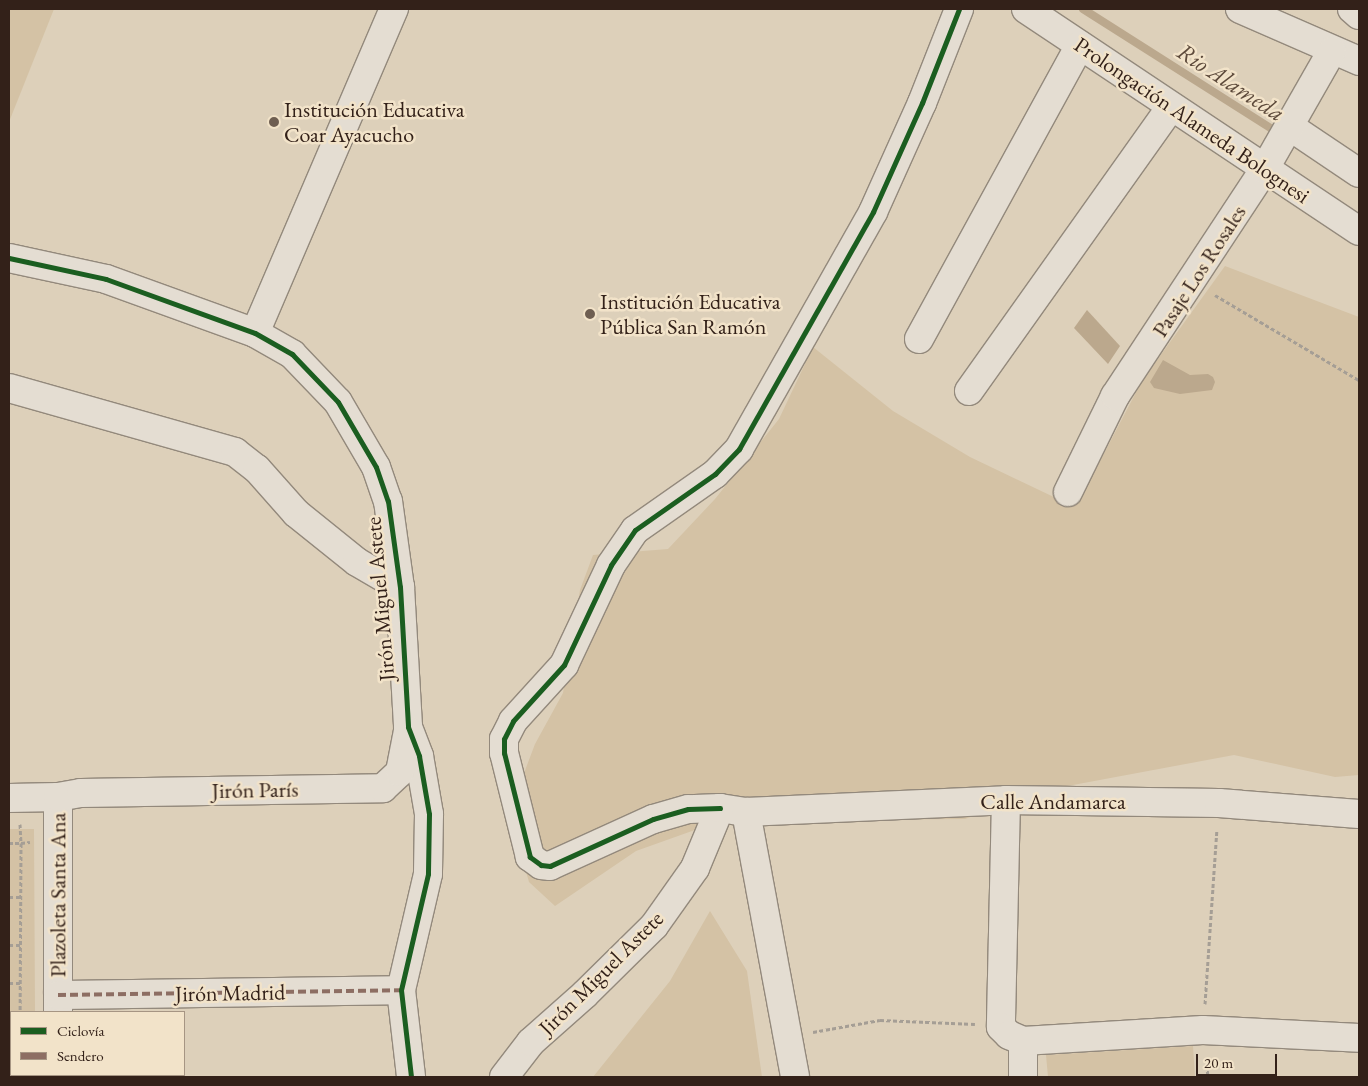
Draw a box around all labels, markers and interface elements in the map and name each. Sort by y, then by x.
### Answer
street label: Prolongación Alameda Bolognesi [1069,31,1315,209]
water label: Rio Alameda [1172,37,1290,127]
place label: Institución Educativa Coar Ayacucho [284,96,465,148]
marker: Institución Educativa Coar Ayacucho [268,116,280,128]
street label: Pasaje Los Rosales [1147,200,1251,342]
place label: Institución Educativa Pública San Ramón [600,288,781,340]
marker: Institución Educativa Pública San Ramón [584,308,596,320]
street label: Jirón Miguel Astete [360,516,400,682]
street label: Jirón París [211,776,299,804]
street label: Calle Andamarca [980,789,1126,815]
street label: Plazoleta Santa Ana [45,813,71,977]
street label: Jirón Miguel Astete [533,905,669,1041]
street label: Jirón Madrid [175,979,285,1007]
legend [10,1011,185,1076]
text: Ciclovía [57,1021,104,1040]
scale bar [1198,1044,1279,1076]
text: Sendero [57,1046,104,1065]
text: 20 m [1204,1053,1233,1072]

